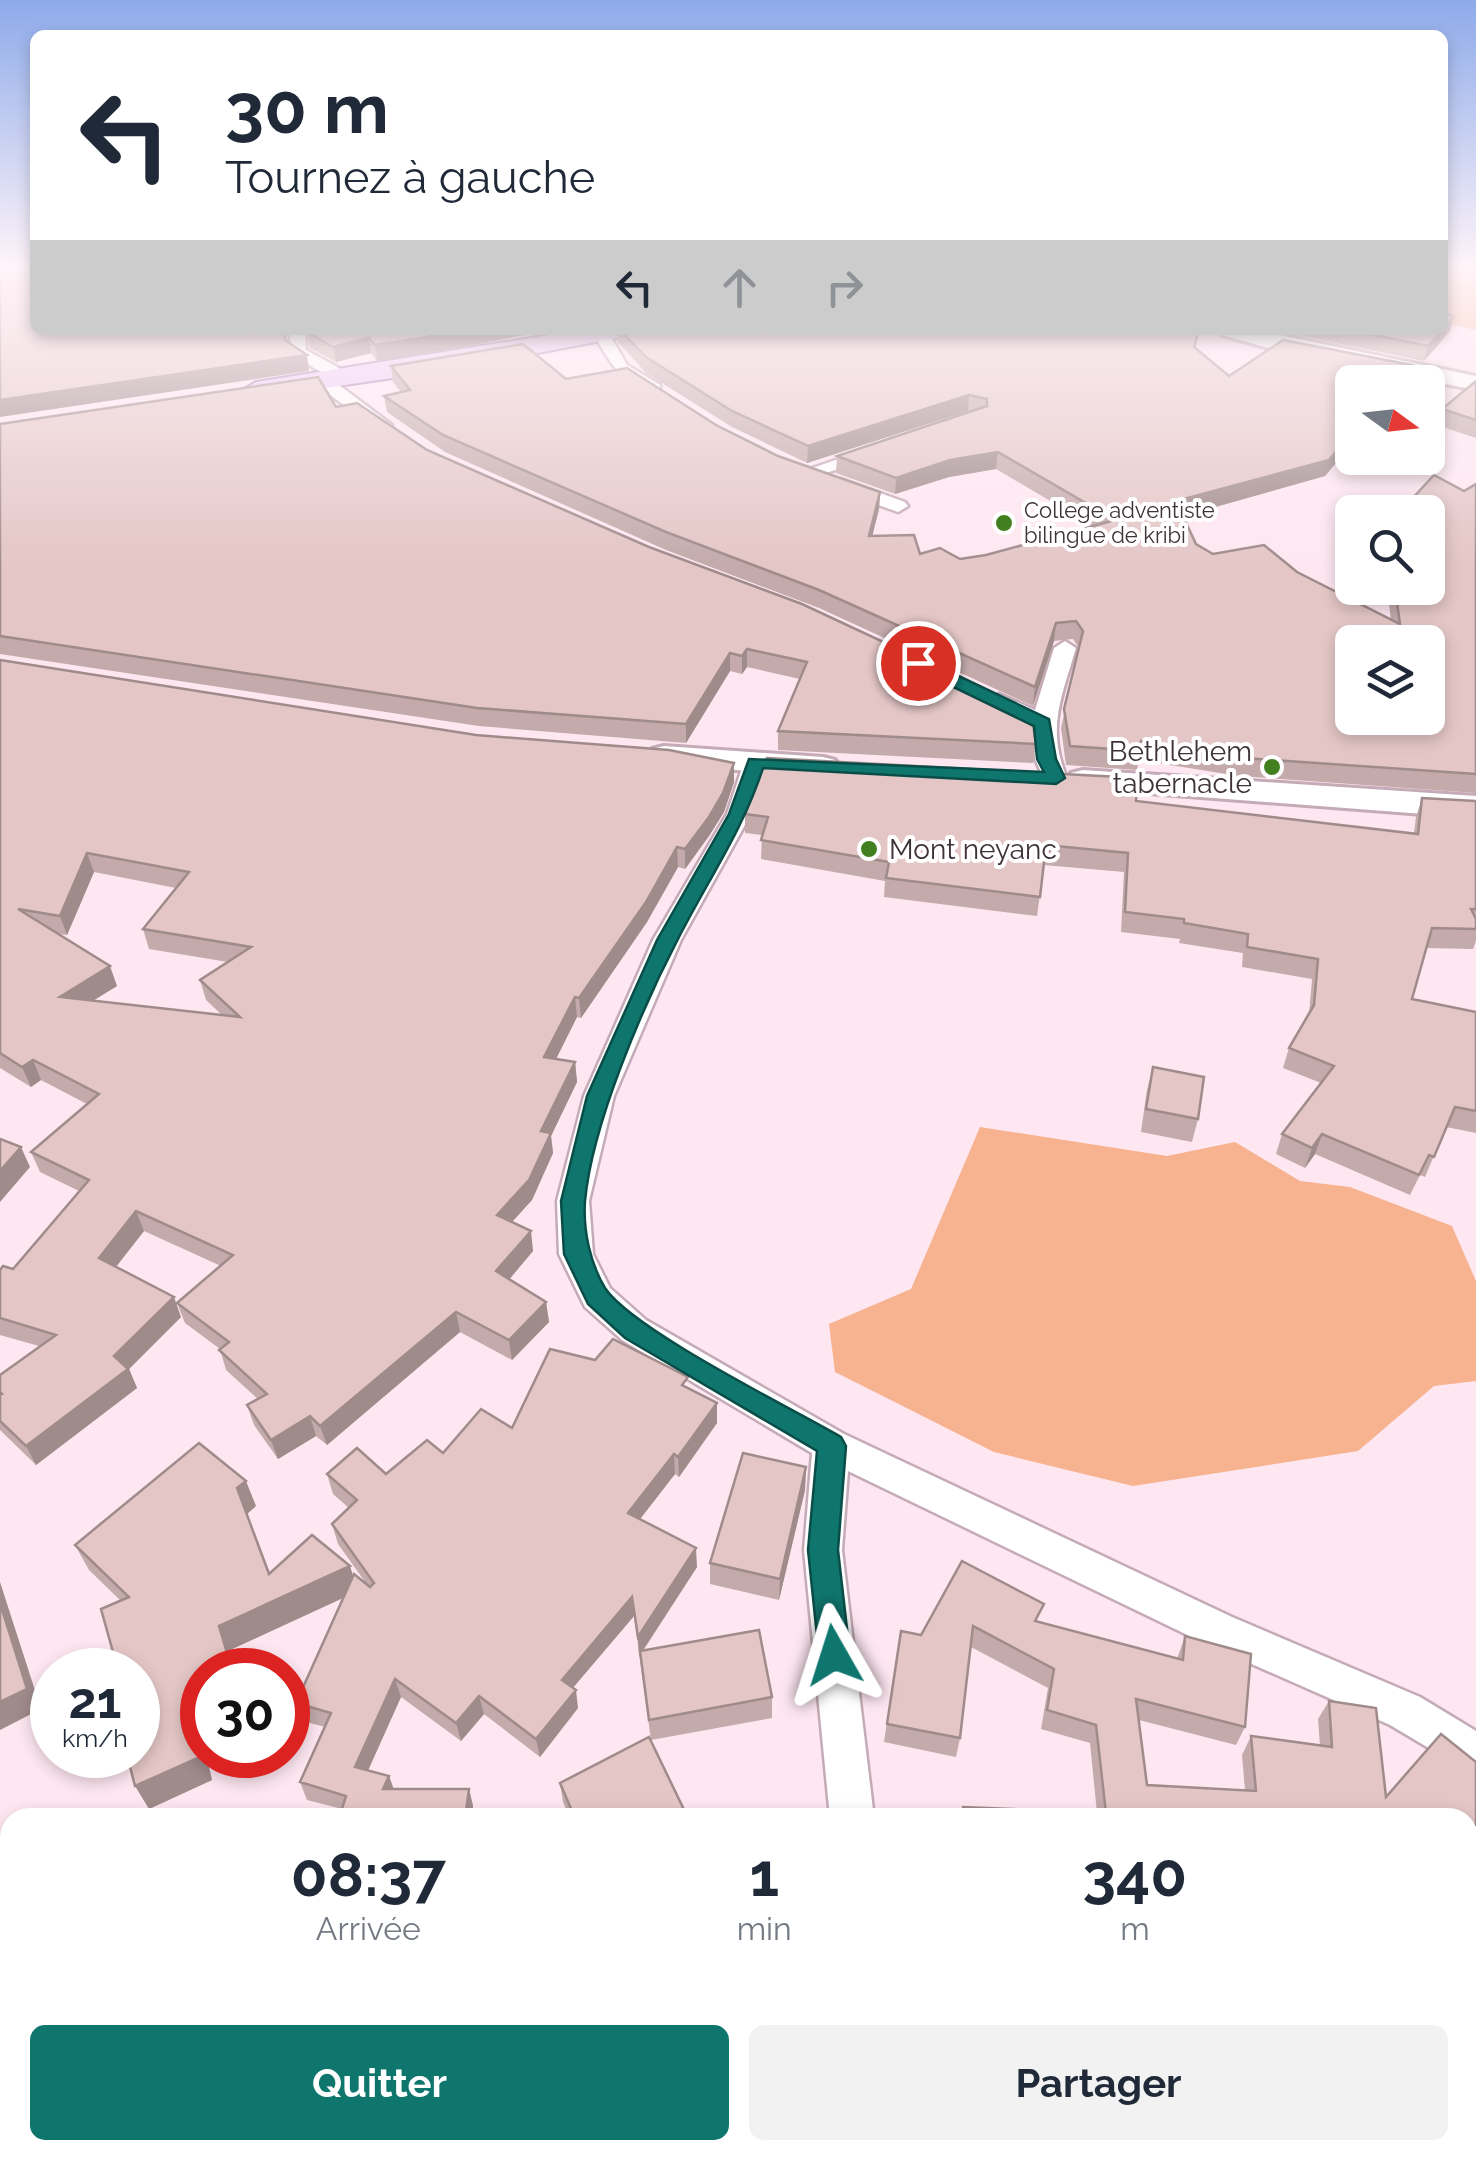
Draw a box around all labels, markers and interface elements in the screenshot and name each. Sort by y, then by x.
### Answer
text: 30 m [225,67,389,149]
icon: left [60,70,190,200]
text: Tournez à gauche [225,151,595,204]
icon: left [607,260,662,315]
icon: ahead [712,260,767,315]
icon: right [817,260,872,315]
north arrow [1335,365,1445,475]
map controls [1335,365,1445,735]
button: search [1335,495,1445,605]
place label: College adventiste bilingue de kribi [1024,497,1215,548]
marker: College adventiste bilingue de kribi [993,512,1015,534]
pin [876,621,961,706]
button: layers [1335,625,1445,735]
icon: arrive [891,636,946,691]
place label: Bethlehem tabernacle [1109,735,1252,800]
marker: Bethlehem tabernacle [1261,756,1283,778]
place label: Mont neyanc [889,833,1057,866]
marker: Mont neyanc [858,838,880,860]
position arrow [782,1603,886,1707]
speed limit sign: 30 [180,1648,310,1778]
text: 21 [69,1671,121,1730]
text: km/h [62,1723,128,1753]
text: 08:37 [291,1840,446,1910]
text: 1 [749,1840,779,1910]
text: 340 [1083,1840,1187,1910]
text: Arrivée [316,1910,421,1947]
text: min [737,1910,792,1947]
text: m [1120,1910,1150,1947]
button: Quitter [30,2025,729,2140]
button: Partager [749,2025,1448,2140]

